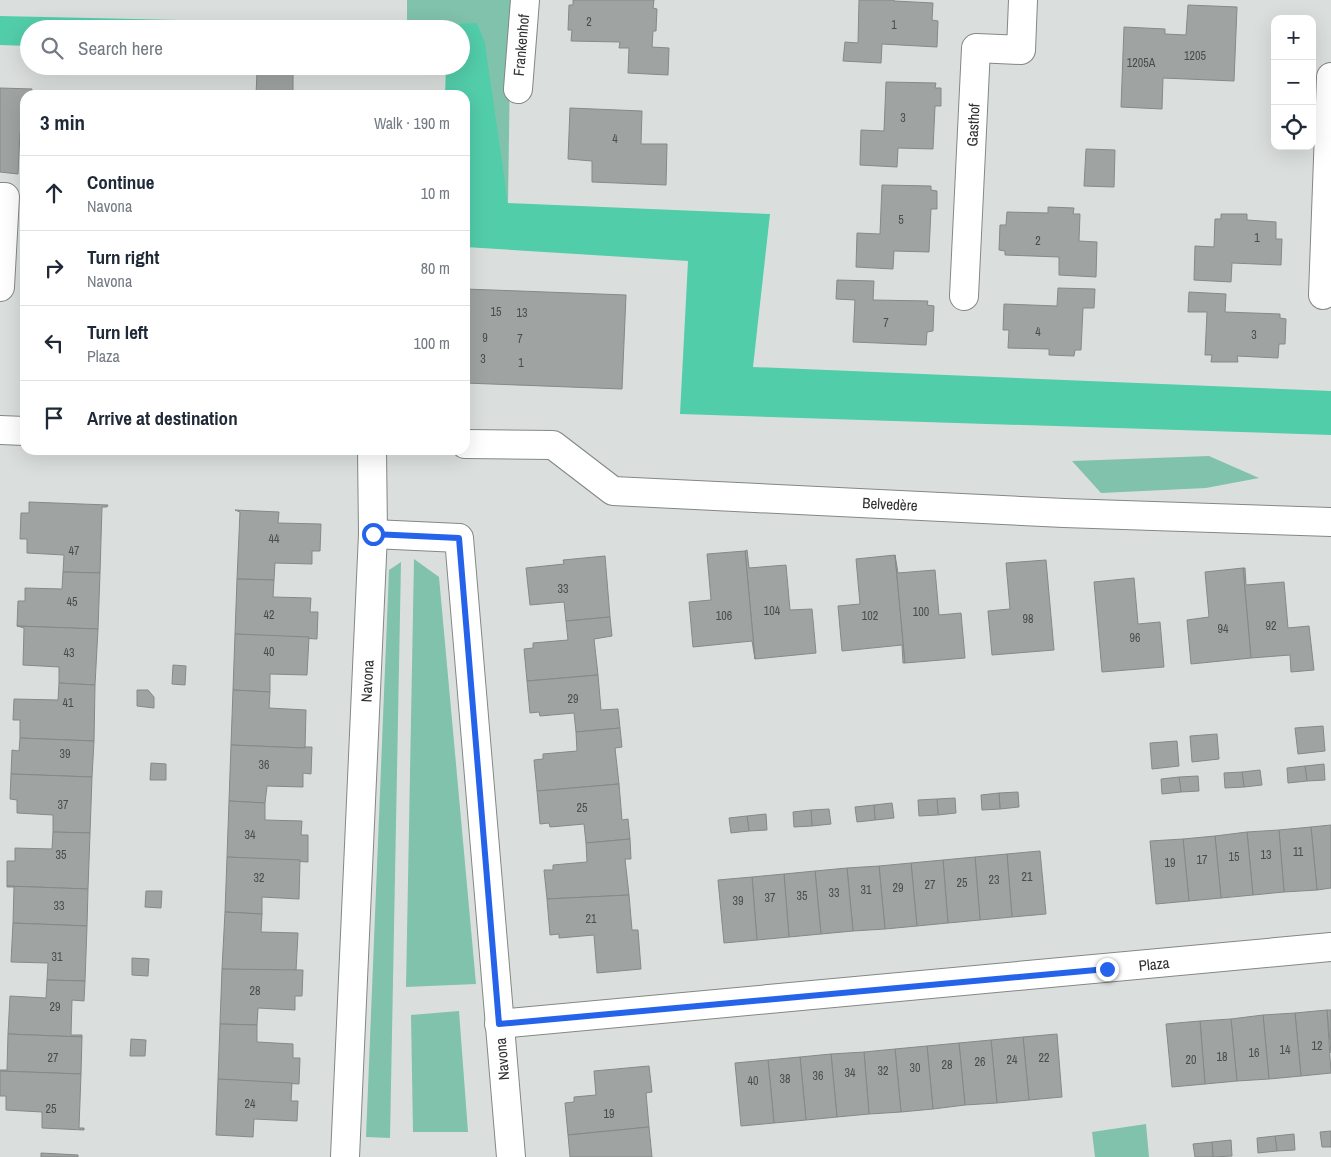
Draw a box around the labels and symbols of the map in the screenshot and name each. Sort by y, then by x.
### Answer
street label: Frankenhof [508,13,534,77]
house number: 2 [586,14,592,30]
house number: 1 [891,17,897,33]
house number: 1205 [1184,48,1206,64]
house number: 1205A [1127,55,1156,71]
street label: Gasthof [961,102,985,147]
house number: 3 [900,110,906,126]
house number: 4 [612,131,618,147]
house number: 5 [898,212,904,228]
house number: 1 [1254,230,1260,246]
house number: 2 [1035,233,1041,249]
house number: 15 [491,304,502,320]
house number: 13 [517,305,527,321]
house number: 7 [883,315,889,331]
house number: 4 [1035,324,1041,340]
house number: 3 [1251,327,1257,343]
house number: 9 [482,330,488,346]
house number: 7 [517,331,523,347]
house number: 3 [480,351,486,367]
house number: 1 [518,355,524,371]
street label: Belvedère [862,492,918,516]
route start [362,523,385,546]
house number: 44 [269,531,280,547]
house number: 47 [69,543,80,559]
house number: 33 [558,581,568,597]
house number: 45 [67,594,78,610]
house number: 104 [764,603,781,619]
house number: 100 [913,604,929,620]
house number: 42 [264,607,274,623]
house number: 106 [716,608,732,624]
house number: 102 [862,608,878,624]
house number: 98 [1023,611,1033,627]
house number: 92 [1266,618,1276,634]
house number: 94 [1218,621,1229,637]
house number: 96 [1130,630,1140,646]
house number: 40 [264,644,274,660]
house number: 43 [64,645,74,661]
street label: Navona [355,659,379,703]
house number: 29 [568,691,578,707]
house number: 41 [63,695,74,711]
house number: 39 [60,746,70,762]
house number: 36 [259,757,269,773]
house number: 37 [58,797,69,813]
house number: 25 [577,800,588,816]
house number: 34 [245,827,256,843]
house number: 11 [1293,844,1304,860]
house number: 35 [56,847,67,863]
house number: 13 [1261,847,1271,863]
house number: 15 [1229,849,1240,865]
house number: 17 [1197,852,1208,868]
house number: 19 [1165,855,1175,871]
house number: 21 [1022,869,1033,885]
house number: 32 [254,870,264,886]
house number: 23 [989,872,999,888]
house number: 25 [957,875,968,891]
house number: 27 [925,877,936,893]
house number: 29 [893,880,903,896]
house number: 31 [861,882,872,898]
house number: 33 [829,885,839,901]
house number: 35 [797,888,808,904]
house number: 37 [765,890,776,906]
house number: 39 [733,893,743,909]
house number: 33 [54,898,64,914]
house number: 21 [586,911,597,927]
house number: 31 [52,949,63,965]
street label: Plaza [1138,952,1171,976]
route end [1096,958,1119,981]
house number: 28 [250,983,260,999]
house number: 29 [50,999,60,1015]
street label: Navona [490,1037,514,1081]
house number: 12 [1312,1038,1322,1054]
house number: 14 [1280,1042,1291,1058]
house number: 16 [1249,1045,1259,1061]
house number: 18 [1217,1049,1227,1065]
house number: 27 [48,1050,59,1066]
house number: 22 [1039,1050,1049,1066]
house number: 24 [1007,1052,1018,1068]
house number: 20 [1186,1052,1196,1068]
house number: 26 [975,1054,985,1070]
house number: 28 [942,1057,952,1073]
house number: 30 [910,1060,920,1076]
house number: 32 [878,1063,888,1079]
house number: 34 [845,1065,856,1081]
house number: 36 [813,1068,823,1084]
house number: 38 [780,1071,790,1087]
house number: 40 [748,1073,758,1089]
house number: 24 [245,1096,256,1112]
house number: 25 [46,1101,57,1117]
house number: 19 [604,1106,614,1122]

